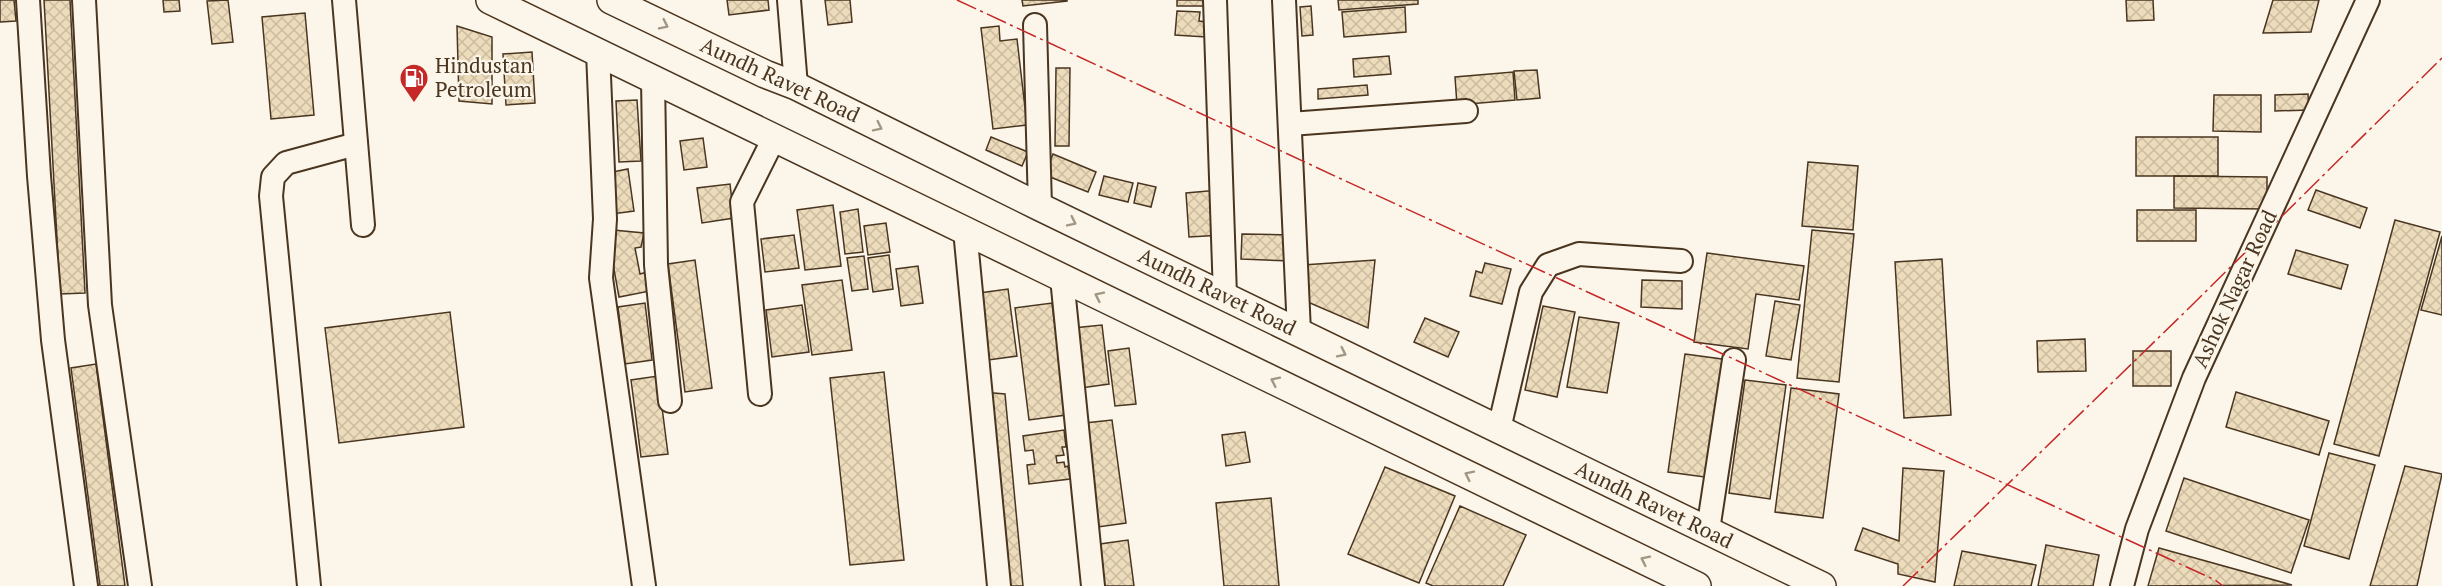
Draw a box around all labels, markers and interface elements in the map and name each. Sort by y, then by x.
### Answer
one-way arrow [658,18,669,30]
street label: Aundh Ravet Road [696,30,865,128]
place label: Hindustan Petroleum [435,51,533,103]
fuel station icon: Hindustan Petroleum [398,62,430,104]
one-way arrow [872,119,883,131]
street label: Ashok Nagar Road [2185,205,2283,372]
one-way arrow [1065,215,1076,227]
street label: Aundh Ravet Road [1134,241,1301,342]
one-way arrow [1095,292,1106,303]
one-way arrow [1335,346,1346,357]
one-way arrow [1270,377,1281,388]
street label: Aundh Ravet Road [1571,454,1738,555]
one-way arrow [1465,471,1476,483]
one-way arrow [1640,556,1651,568]

